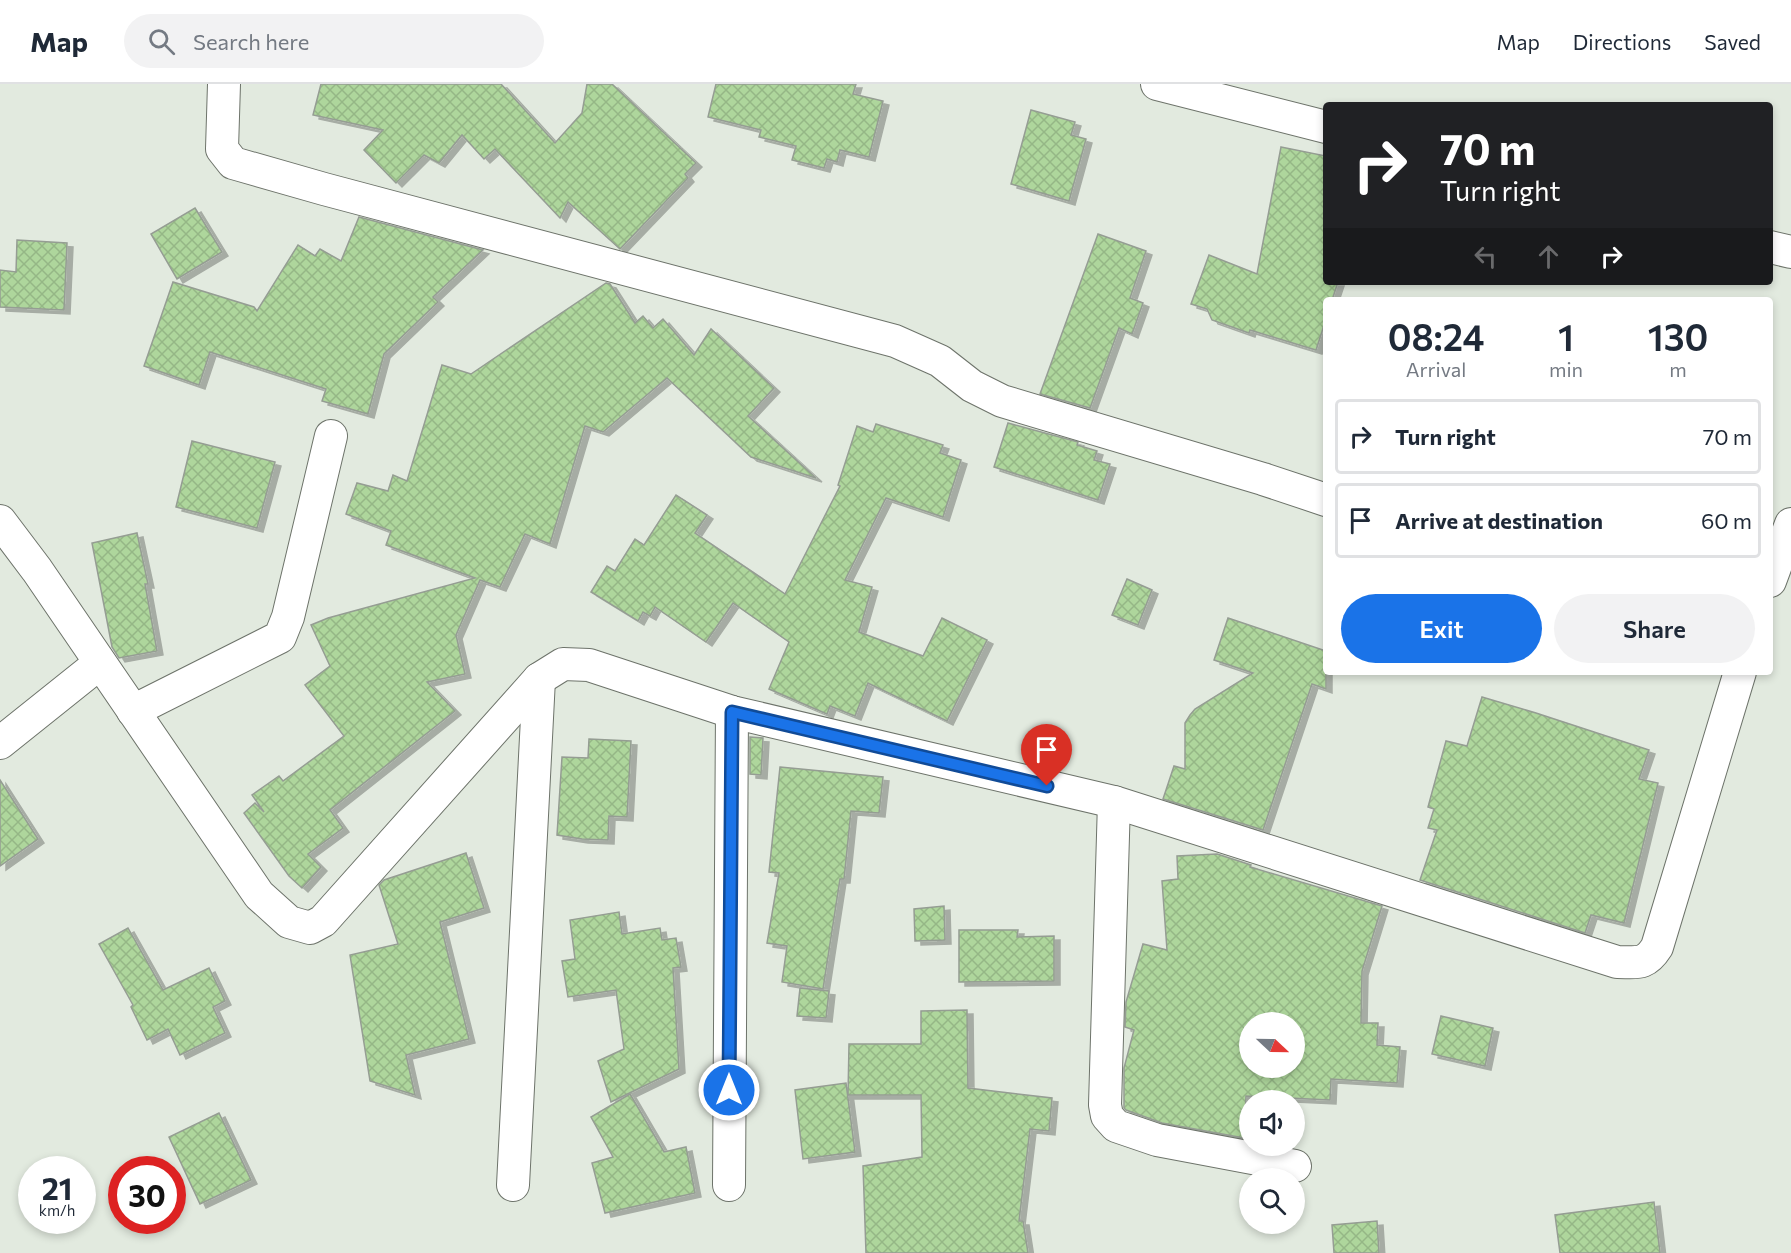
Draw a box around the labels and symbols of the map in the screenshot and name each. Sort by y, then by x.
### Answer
pin [1021,724,1072,786]
north arrow [1239,1012,1305,1078]
position arrow [697,1058,761,1122]
speed limit sign: 30 [108,1156,186,1234]

